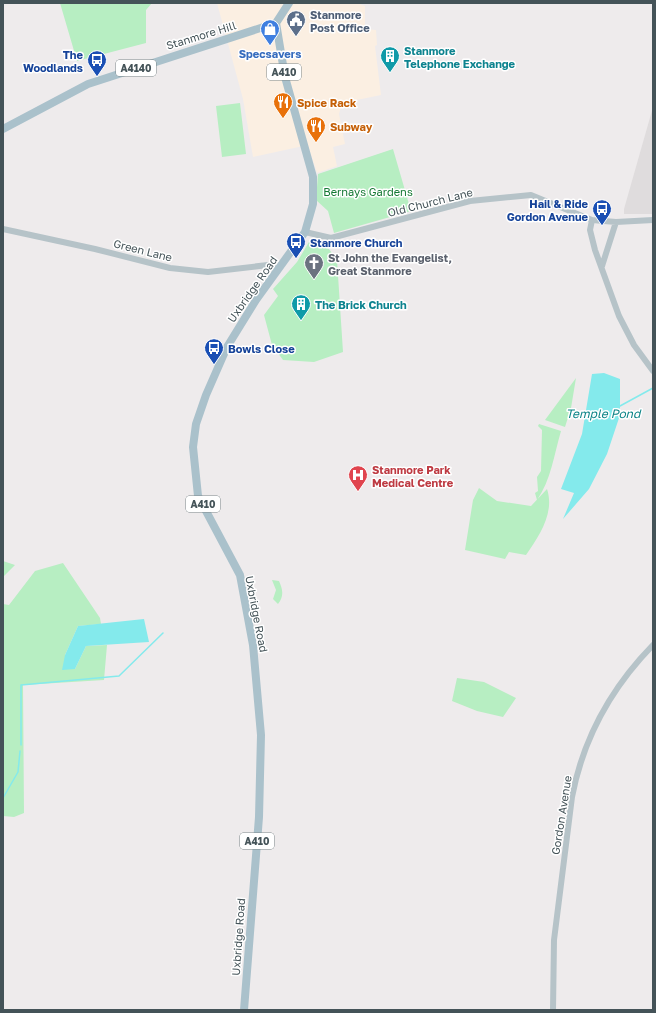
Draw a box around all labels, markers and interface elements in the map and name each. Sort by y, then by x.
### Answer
place label: Stanmore Post Office [310,8,370,34]
public building icon: Stanmore Post Office [285,9,307,37]
street label: Stanmore Hill [165,18,238,52]
shop icon: Specsavers [259,18,281,46]
place label: Stanmore Telephone Exchange [404,44,516,70]
building icon: Stanmore Telephone Exchange [379,45,401,73]
place label: Specsavers [239,47,301,60]
place label: The Woodlands [23,48,84,74]
bus stop icon: The Woodlands [86,49,108,77]
road number: A4140 [116,60,156,76]
road number: A410 [267,64,301,80]
restaurant icon: Spice Rack [272,91,294,119]
place label: Spice Rack [297,96,357,109]
restaurant icon: Subway [305,115,327,143]
place label: Subway [330,120,373,133]
park label: Bernays Gardens [323,185,413,198]
street label: Old Church Lane [386,185,474,219]
place label: Hail & Ride Gordon Avenue [507,197,589,223]
bus stop icon: Hail & Ride Gordon Avenue [591,198,613,226]
bus stop icon: Stanmore Church [285,231,307,259]
street label: Green Lane [112,236,174,264]
place label: Stanmore Church [310,236,403,249]
place label: St John the Evangelist, Great Stanmore [328,251,452,277]
church icon: St John the Evangelist, Great Stanmore [303,252,325,280]
street label: Uxbridge Road [224,253,280,325]
building icon: The Brick Church [290,293,312,321]
place label: The Brick Church [315,298,407,311]
bus stop icon: Bowls Close [203,337,225,365]
place label: Bowls Close [228,342,295,355]
water label: Temple Pond [566,406,642,421]
place label: Stanmore Park Medical Centre [372,463,454,489]
hospital icon: Stanmore Park Medical Centre [347,464,369,492]
road number: A410 [186,496,220,512]
street label: Uxbridge Road [243,575,271,653]
street label: Gordon Avenue [548,774,574,856]
road number: A410 [240,833,274,849]
street label: Uxbridge Road [229,898,247,976]

